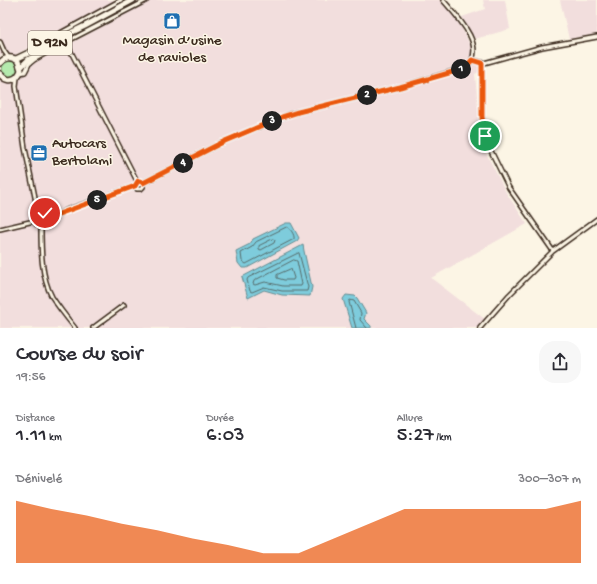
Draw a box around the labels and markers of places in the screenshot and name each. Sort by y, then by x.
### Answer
shop icon: Magasin d’usine de ravioles [162,11,182,31]
place label: Magasin d’usine de ravioles [122,32,222,67]
pin: 1 [451,59,471,79]
pin: 2 [357,85,377,105]
pin: 3 [262,111,282,131]
pin [468,119,502,153]
place label: Autocars Bertolami [51,135,112,170]
office icon: Autocars Bertolami [29,143,49,163]
pin: 4 [173,153,193,173]
pin: 5 [87,190,107,210]
pin [28,196,62,230]

